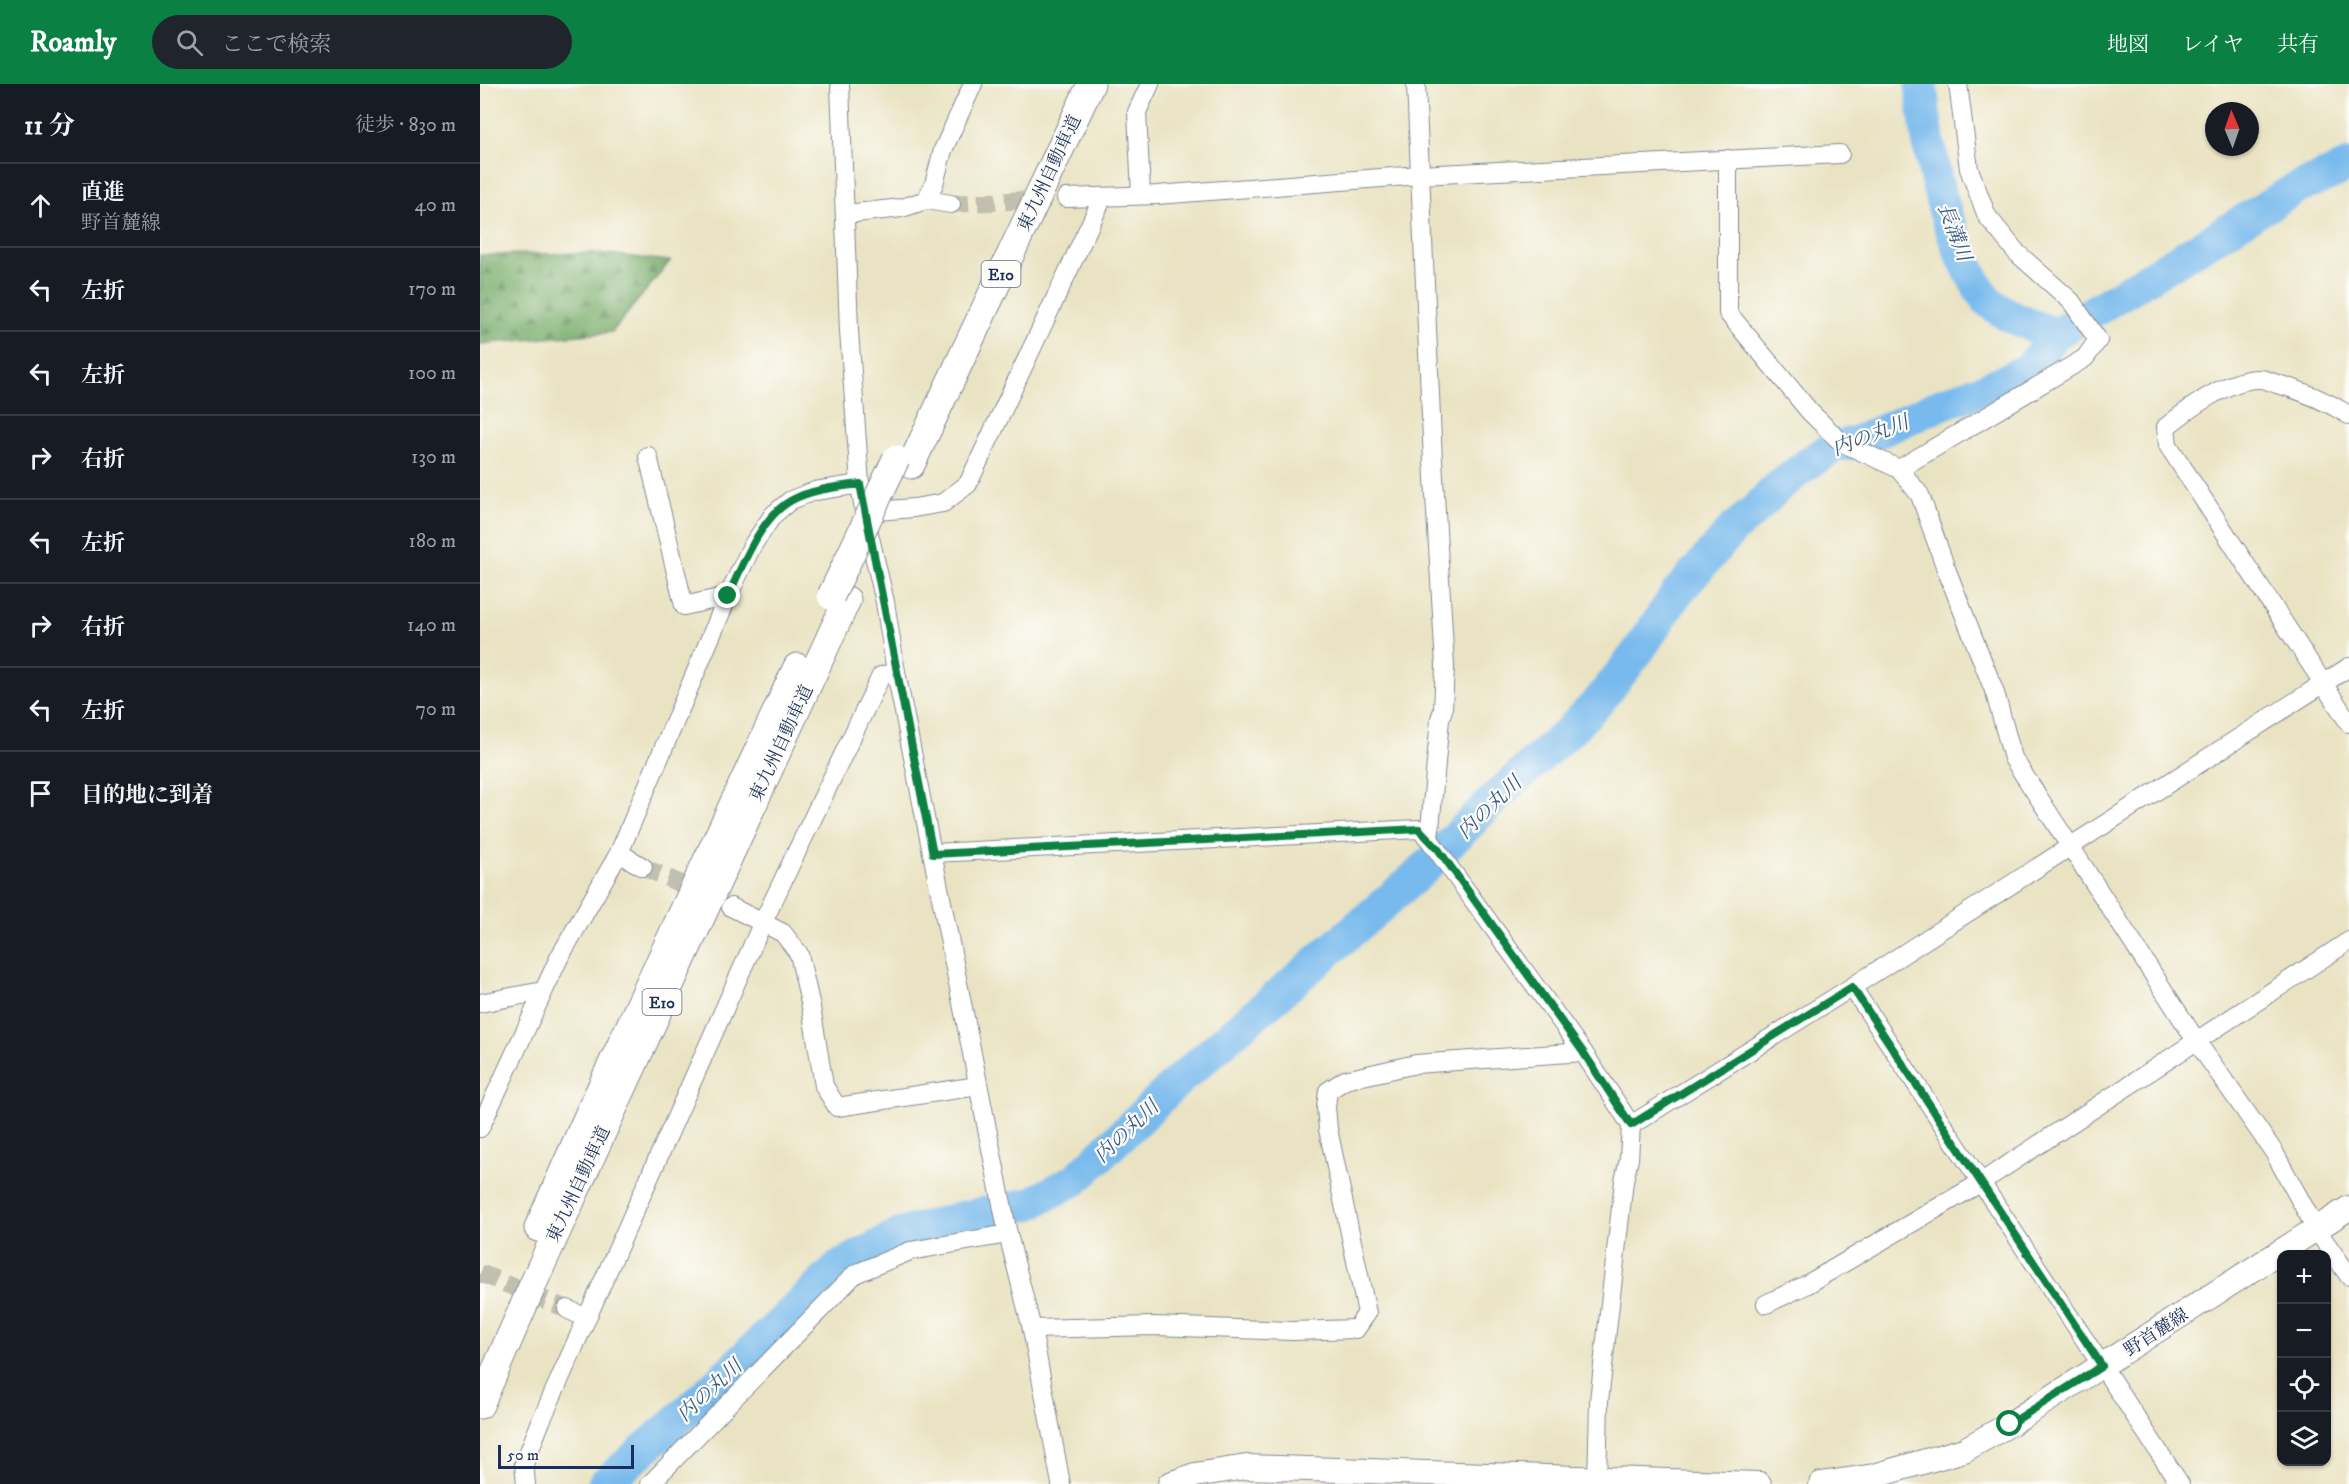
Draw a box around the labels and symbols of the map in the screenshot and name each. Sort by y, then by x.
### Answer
north arrow [2205,102,2259,156]
street label: 東九州自動車道 [1013,112,1087,235]
water label: 長溝川 [1931,200,1977,267]
road number: E10 [982,261,1020,287]
water label: 内の丸川 [1829,410,1914,462]
route end [714,582,740,608]
street label: 東九州自動車道 [745,682,819,805]
water label: 内の丸川 [1453,770,1529,845]
road number: E10 [642,989,681,1015]
water label: 内の丸川 [1090,1094,1166,1169]
street label: 東九州自動車道 [542,1123,616,1246]
street label: 野首麓線 [2120,1304,2193,1362]
water label: 内の丸川 [672,1353,749,1428]
route start [1996,1410,2022,1436]
scale bar [498,1442,634,1470]

